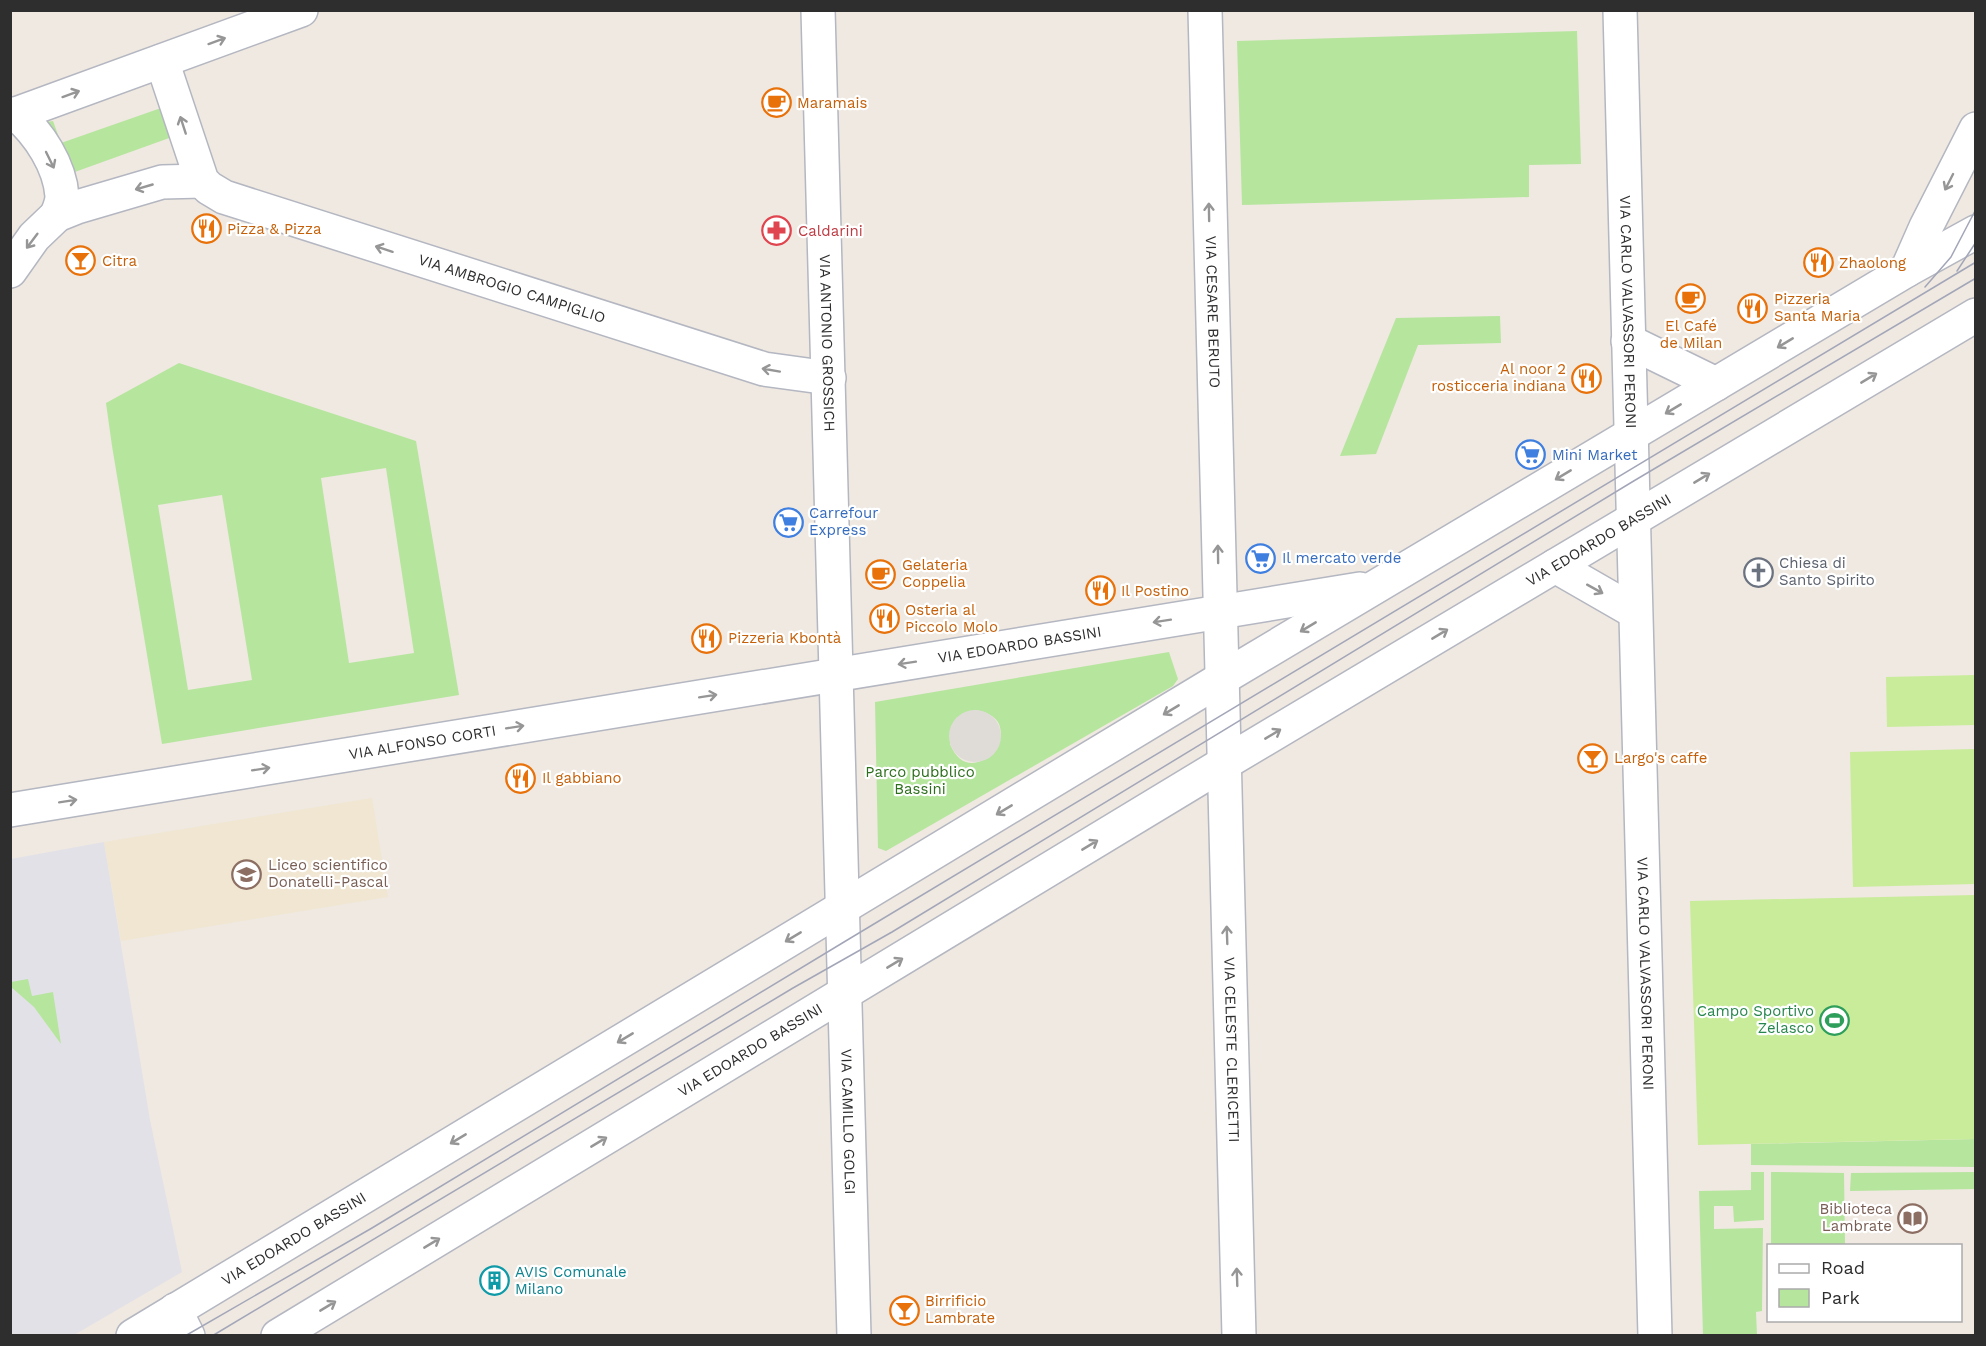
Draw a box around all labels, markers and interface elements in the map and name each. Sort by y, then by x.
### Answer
one-way arrow [207,35,226,46]
cafe icon: Maramais [760,87,792,119]
one-way arrow [61,88,80,99]
place label: Maramais [797,94,867,112]
one-way arrow [177,116,188,135]
one-way arrow [44,151,56,169]
one-way arrow [1943,172,1954,190]
one-way arrow [135,182,154,193]
street label: VIA CARLO VALVASSORI PERONI [1616,195,1640,429]
one-way arrow [1204,202,1215,222]
restaurant icon: Pizza & Pizza [190,213,222,245]
pharmacy icon: Caldarini [761,215,793,247]
place label: Pizza & Pizza [227,220,322,238]
place label: Caldarini [798,222,863,240]
one-way arrow [25,233,38,249]
street label: VIA CESARE BERUTO [1202,235,1224,388]
one-way arrow [375,243,394,254]
bar icon: Citra [65,245,97,277]
restaurant icon: Zhaolong [1802,247,1834,279]
street label: VIA AMBROGIO CAMPIGLIO [416,250,608,327]
place label: Citra [102,252,137,270]
street label: VIA ANTONIO GROSSICH [816,254,838,432]
place label: Zhaolong [1839,254,1906,272]
cafe icon: El Café de Milan [1675,283,1707,315]
place label: Pizzeria Santa Maria [1774,290,1861,325]
restaurant icon: Pizzeria Santa Maria [1737,292,1769,324]
place label: El Café de Milan [1660,317,1722,352]
one-way arrow [1777,337,1794,349]
place label: Al noor 2 rosticceria indiana [1431,360,1567,395]
restaurant icon: Al noor 2 rosticceria indiana [1571,362,1603,394]
one-way arrow [761,364,781,375]
one-way arrow [1860,372,1877,384]
one-way arrow [1665,403,1682,415]
supermarket icon: Mini Market [1515,439,1547,471]
place label: Mini Market [1552,446,1638,464]
one-way arrow [1555,469,1572,481]
one-way arrow [1693,472,1710,484]
street label: VIA EDOARDO BASSINI [1523,490,1674,590]
place label: Carrefour Express [809,504,878,539]
supermarket icon: Carrefour Express [772,506,804,538]
supermarket icon: Il mercato verde [1245,542,1277,574]
one-way arrow [1212,544,1223,564]
place label: Il mercato verde [1282,549,1401,567]
place label: Chiesa di Santo Spirito [1779,554,1875,589]
place label: Gelateria Coppelia [902,556,968,591]
church icon: Chiesa di Santo Spirito [1742,556,1774,588]
cafe icon: Gelateria Coppelia [865,558,897,590]
restaurant icon: Il Postino [1084,575,1116,607]
place label: Il Postino [1121,582,1189,600]
one-way arrow [1586,583,1603,595]
place label: Osteria al Piccolo Molo [905,601,998,636]
restaurant icon: Osteria al Piccolo Molo [868,603,900,635]
one-way arrow [1152,616,1172,627]
restaurant icon: Pizzeria Kbontà [691,622,723,654]
street label: VIA EDOARDO BASSINI [936,622,1103,667]
one-way arrow [1300,622,1317,634]
one-way arrow [1431,628,1448,640]
place label: Pizzeria Kbontà [728,629,842,647]
one-way arrow [898,658,917,669]
one-way arrow [697,690,717,701]
one-way arrow [1163,704,1180,716]
street label: VIA ALFONSO CORTI [348,722,497,763]
one-way arrow [505,722,525,733]
one-way arrow [1264,728,1281,740]
bar icon: Largo's caffe [1577,742,1609,774]
place label: Largo's caffe [1614,749,1707,767]
restaurant icon: Il gabbiano [505,762,537,794]
one-way arrow [250,763,270,774]
park label: Parco pubblico Bassini [865,763,975,798]
place label: Il gabbiano [542,769,622,787]
one-way arrow [58,795,78,806]
one-way arrow [996,805,1013,817]
one-way arrow [1081,838,1098,850]
place label: Liceo scientifico Donatelli-Pascal [268,856,388,891]
street label: VIA CARLO VALVASSORI PERONI [1633,857,1658,1091]
school or university icon: Liceo scientifico Donatelli-Pascal [231,858,263,890]
one-way arrow [1222,926,1233,946]
one-way arrow [785,932,802,944]
one-way arrow [886,957,903,969]
street label: VIA CELESTE CLERICETTI [1220,957,1243,1143]
street label: VIA EDOARDO BASSINI [675,1000,826,1101]
place label: Campo Sportivo Zelasco [1697,1002,1814,1037]
sports icon: Campo Sportivo Zelasco [1819,1004,1851,1036]
one-way arrow [617,1032,634,1044]
street label: VIA CAMILLO GOLGI [837,1048,859,1195]
one-way arrow [450,1133,467,1145]
one-way arrow [590,1136,607,1148]
street label: VIA EDOARDO BASSINI [218,1188,369,1289]
place label: Biblioteca Lambrate [1820,1200,1893,1235]
library icon: Biblioteca Lambrate [1897,1202,1929,1234]
one-way arrow [423,1237,440,1249]
legend [1767,1244,1962,1322]
text: Road [1821,1257,1865,1278]
place label: AVIS Comunale Milano [515,1263,627,1298]
building icon: AVIS Comunale Milano [478,1265,510,1297]
one-way arrow [1231,1268,1243,1288]
text: Park [1821,1287,1860,1308]
place label: Birrificio Lambrate [925,1292,995,1327]
bar icon: Birrificio Lambrate [888,1294,920,1326]
one-way arrow [319,1299,336,1311]

